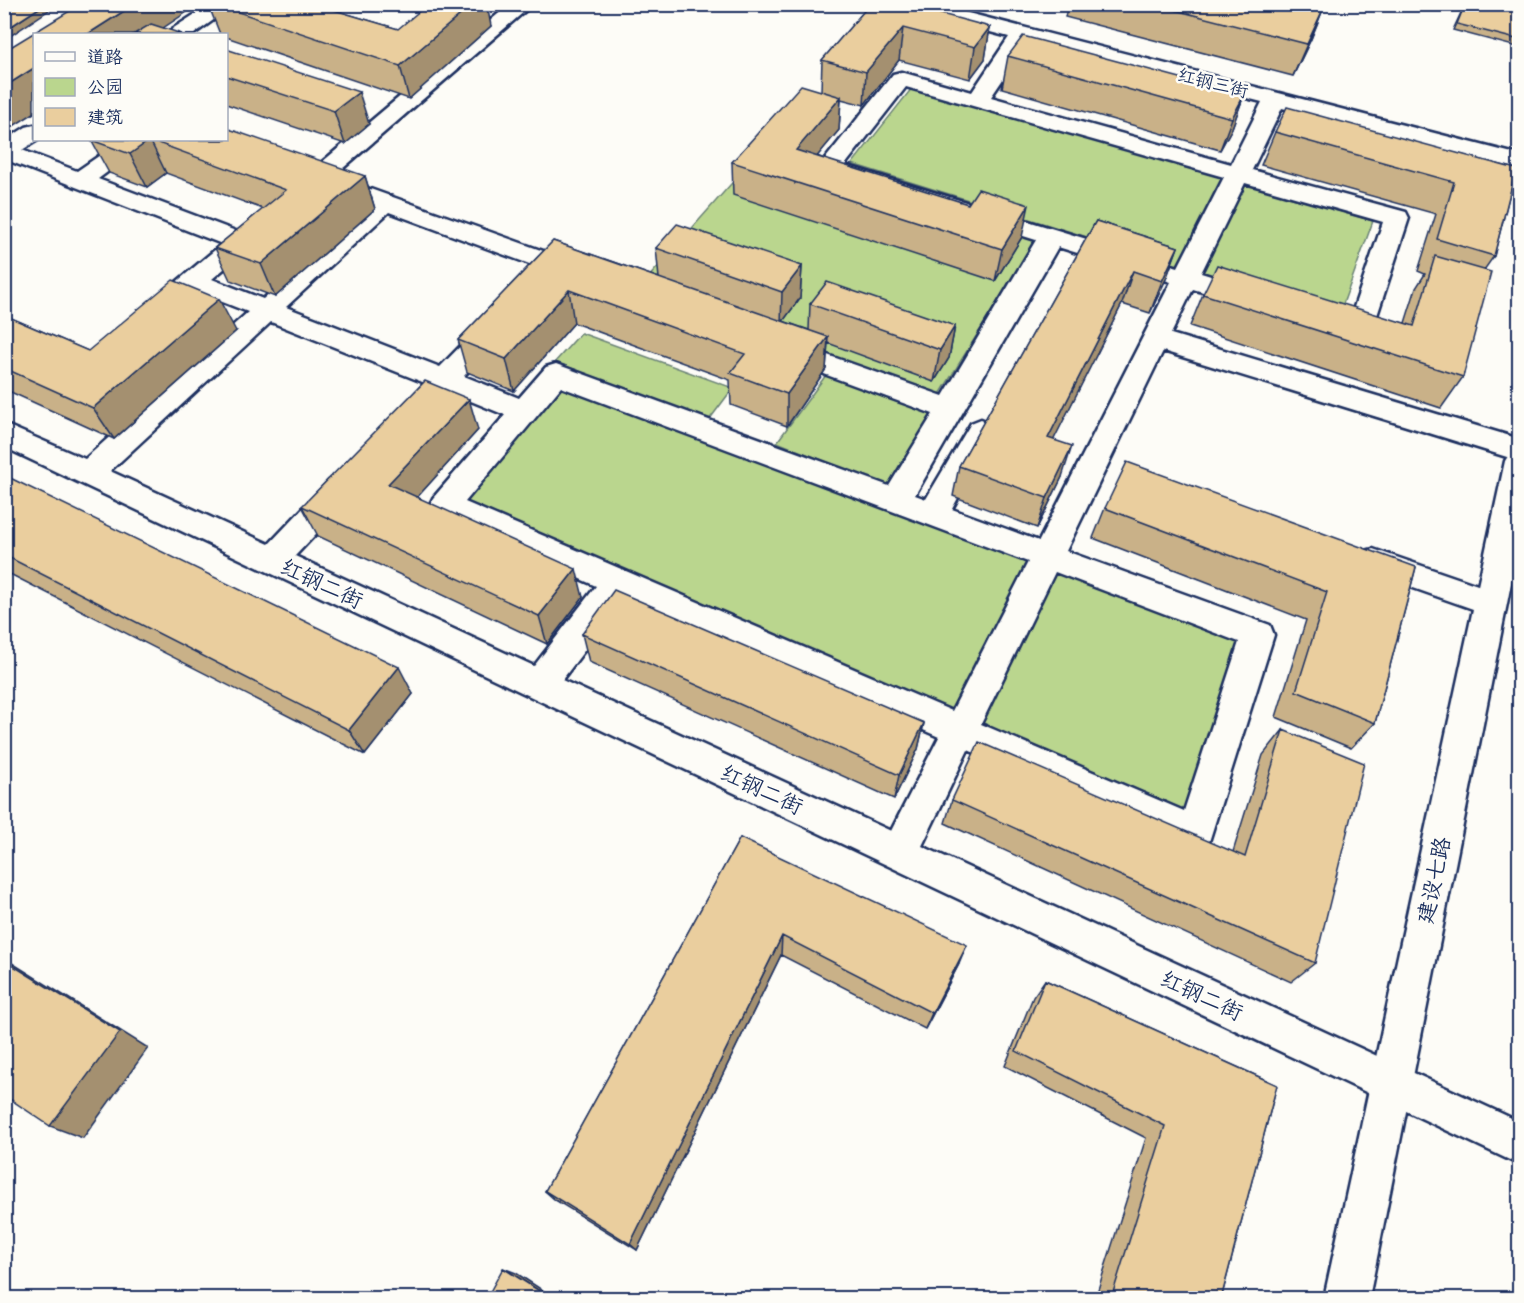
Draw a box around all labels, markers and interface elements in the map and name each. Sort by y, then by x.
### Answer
legend [33,33,228,141]
text: 道路 [87,45,123,70]
street label: 红钢三街 [1175,63,1251,104]
text: 公园 [87,75,123,100]
text: 建筑 [87,105,123,130]
street label: 红钢二街 [275,552,368,617]
street label: 红钢二街 [715,758,808,823]
street label: 建设七路 [1410,834,1459,927]
street label: 红钢二街 [1155,964,1248,1029]

